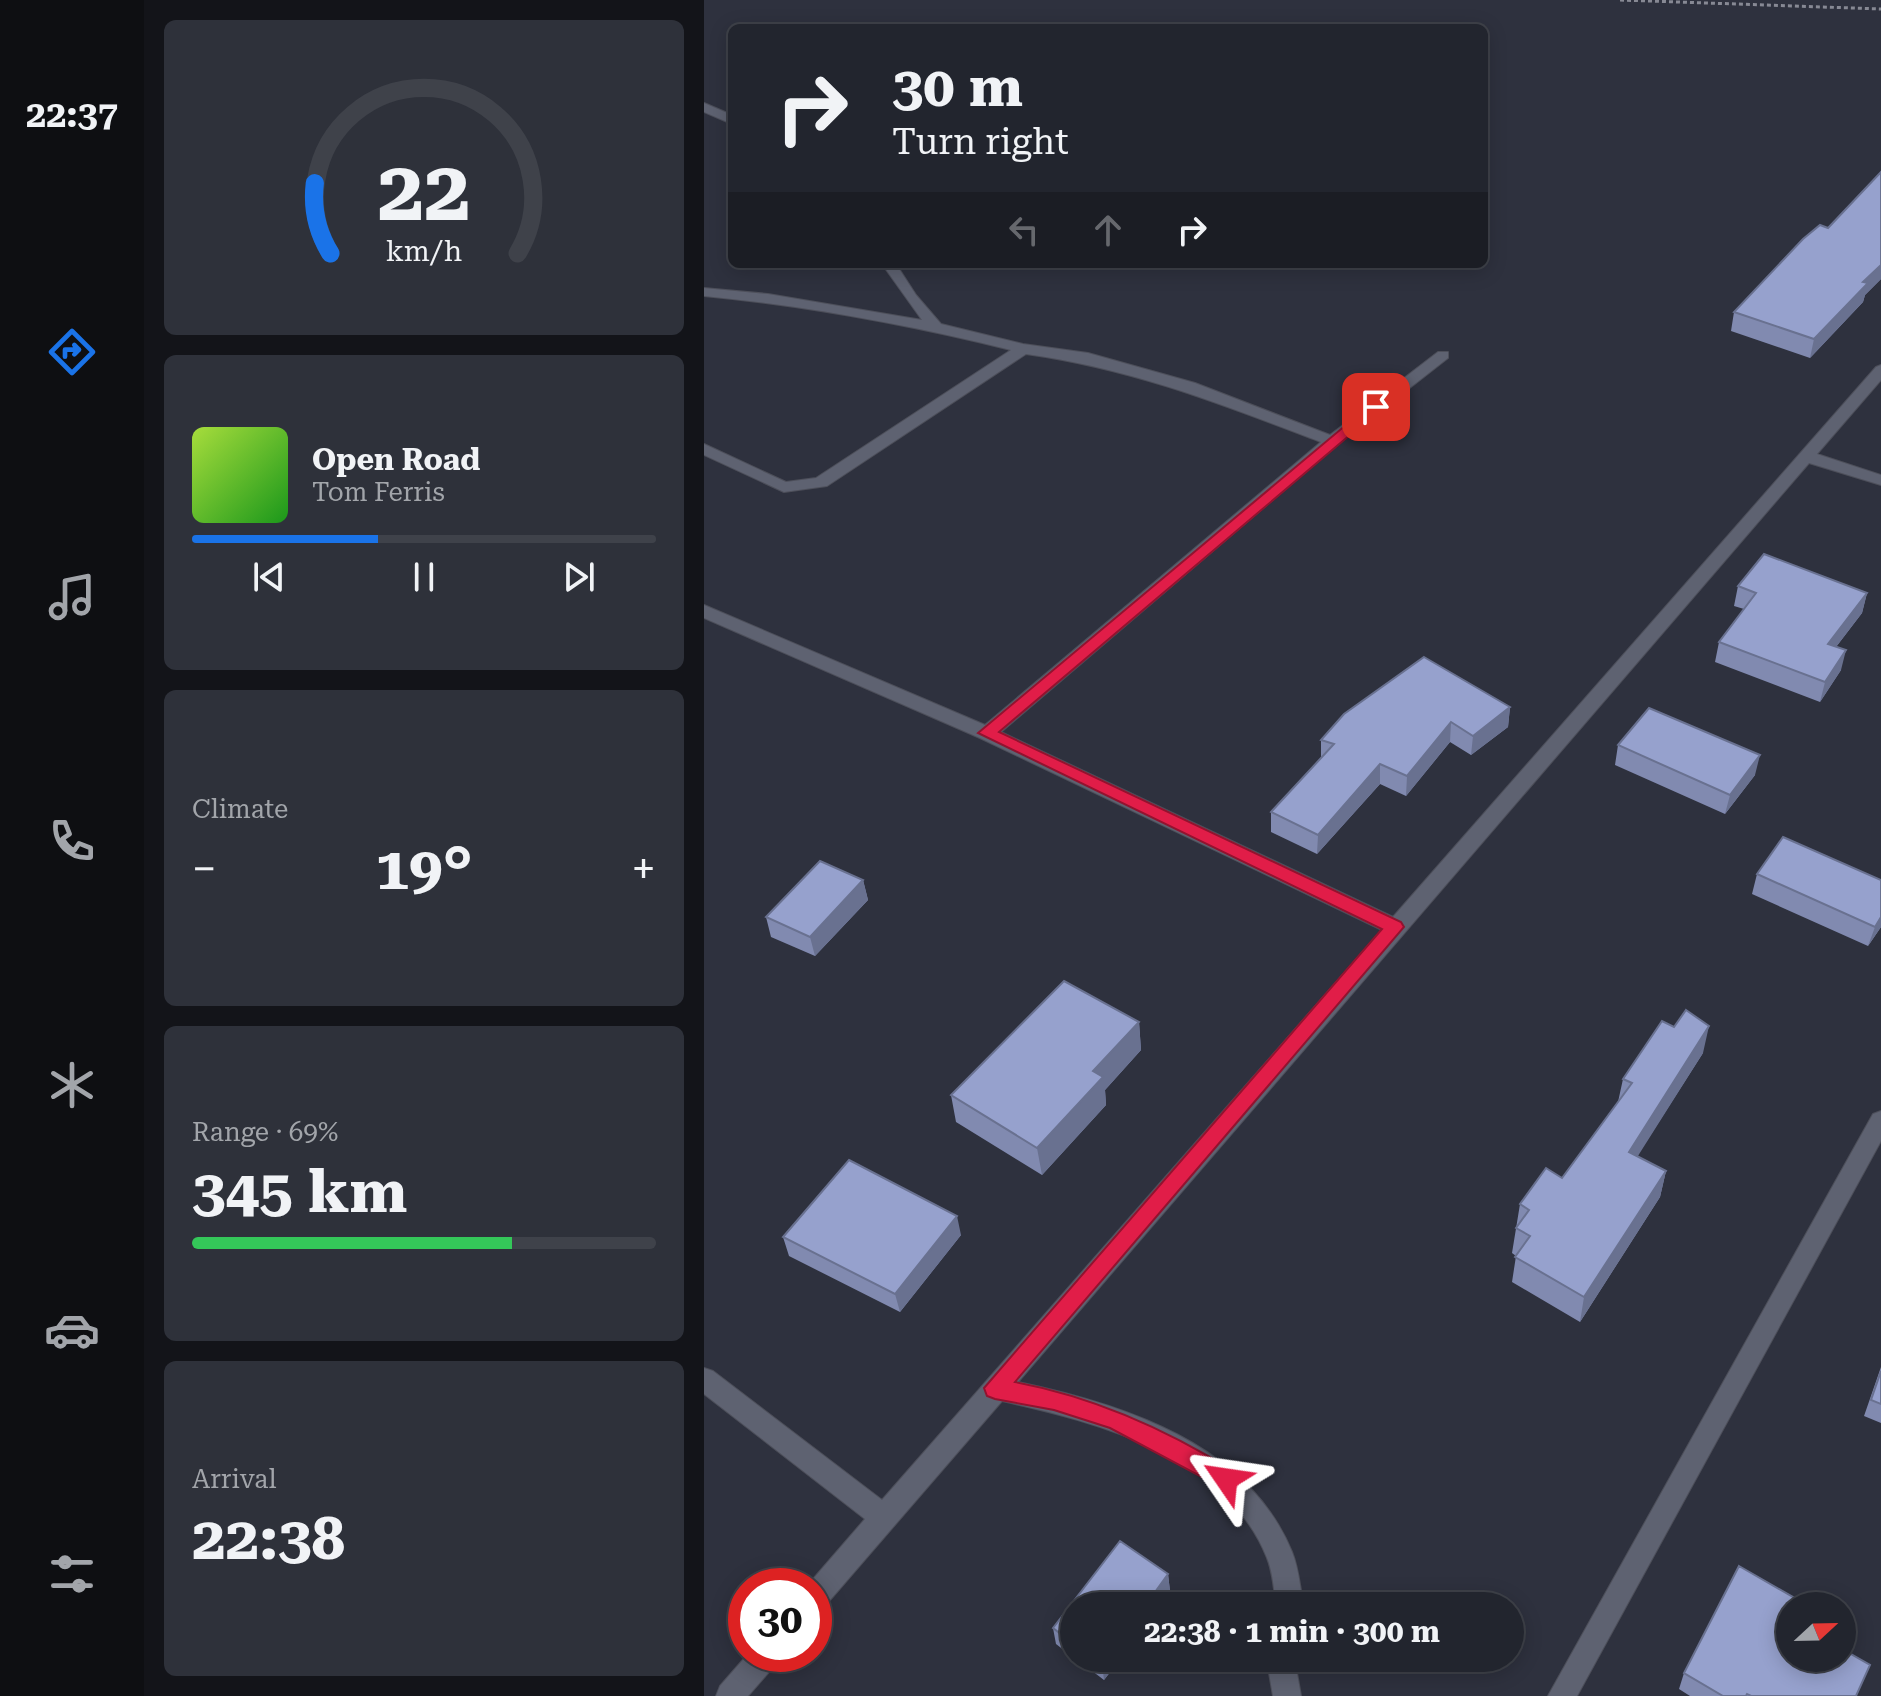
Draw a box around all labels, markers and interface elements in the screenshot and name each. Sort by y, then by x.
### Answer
text: 30 m [892,54,1023,120]
icon: right [760,56,864,160]
text: 22:37 [26,94,118,136]
text: Turn right [892,121,1069,163]
text: 22 [377,142,471,239]
icon: left [1002,208,1046,252]
icon: ahead [1086,208,1130,252]
icon: right [1170,208,1214,252]
text: km/h [386,234,462,268]
icon: directions [44,324,100,380]
pin [1342,373,1410,441]
icon: arrive [1354,385,1398,429]
text: Open Road [312,442,480,477]
text: Tom Ferris [312,477,445,507]
icon: previous [247,555,291,599]
icon: pause [402,555,446,599]
icon: next [557,555,601,599]
icon: music [44,569,100,625]
text: Climate [192,794,288,824]
icon: phone [44,813,100,869]
text: 19° [375,833,473,904]
text: − [192,843,217,895]
text: + [631,843,656,895]
icon: climate [44,1057,100,1113]
text: Range · 69% [192,1117,338,1147]
text: 345 km [192,1156,407,1227]
icon: car [44,1302,100,1358]
position arrow [1184,1437,1268,1521]
text: Arrival [192,1464,277,1494]
text: 22:38 [192,1503,345,1574]
icon: filters [44,1546,100,1602]
speed limit sign: 30 [728,1568,832,1672]
north arrow [1776,1592,1856,1672]
map controls [1776,1592,1856,1672]
text: 22:38 · 1 min · 300 m [1144,1614,1440,1649]

